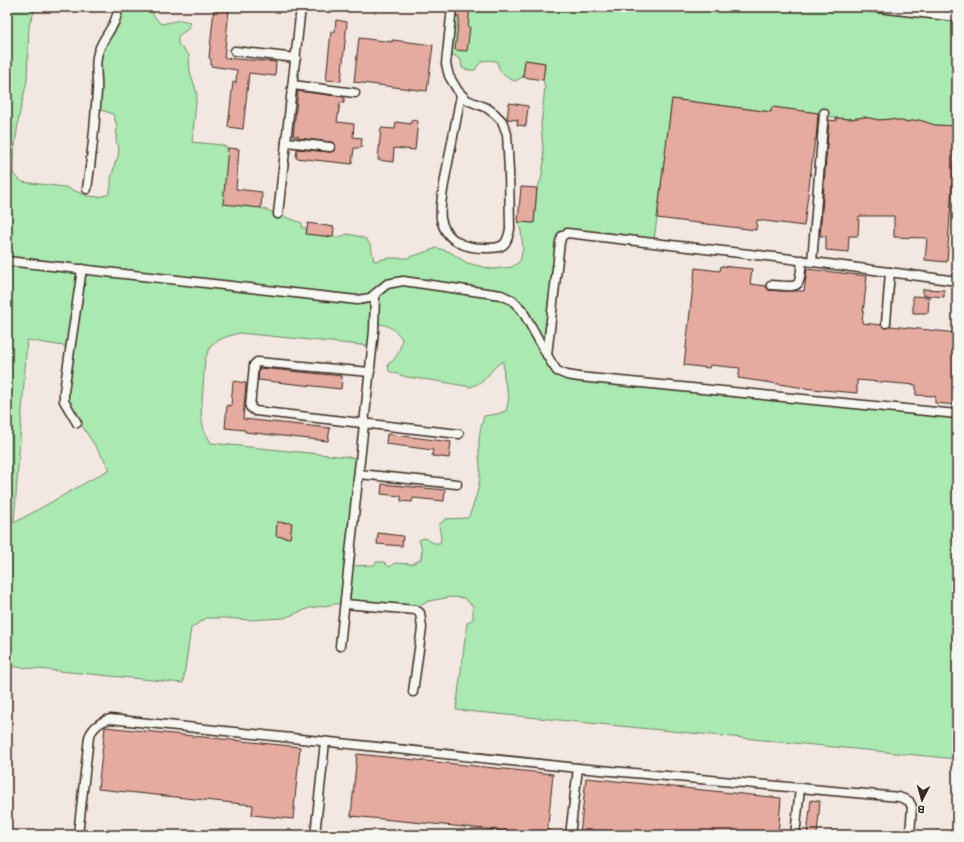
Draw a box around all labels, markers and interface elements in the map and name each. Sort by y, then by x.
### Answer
north arrow [902,780,942,820]
text: B [917,803,925,816]

